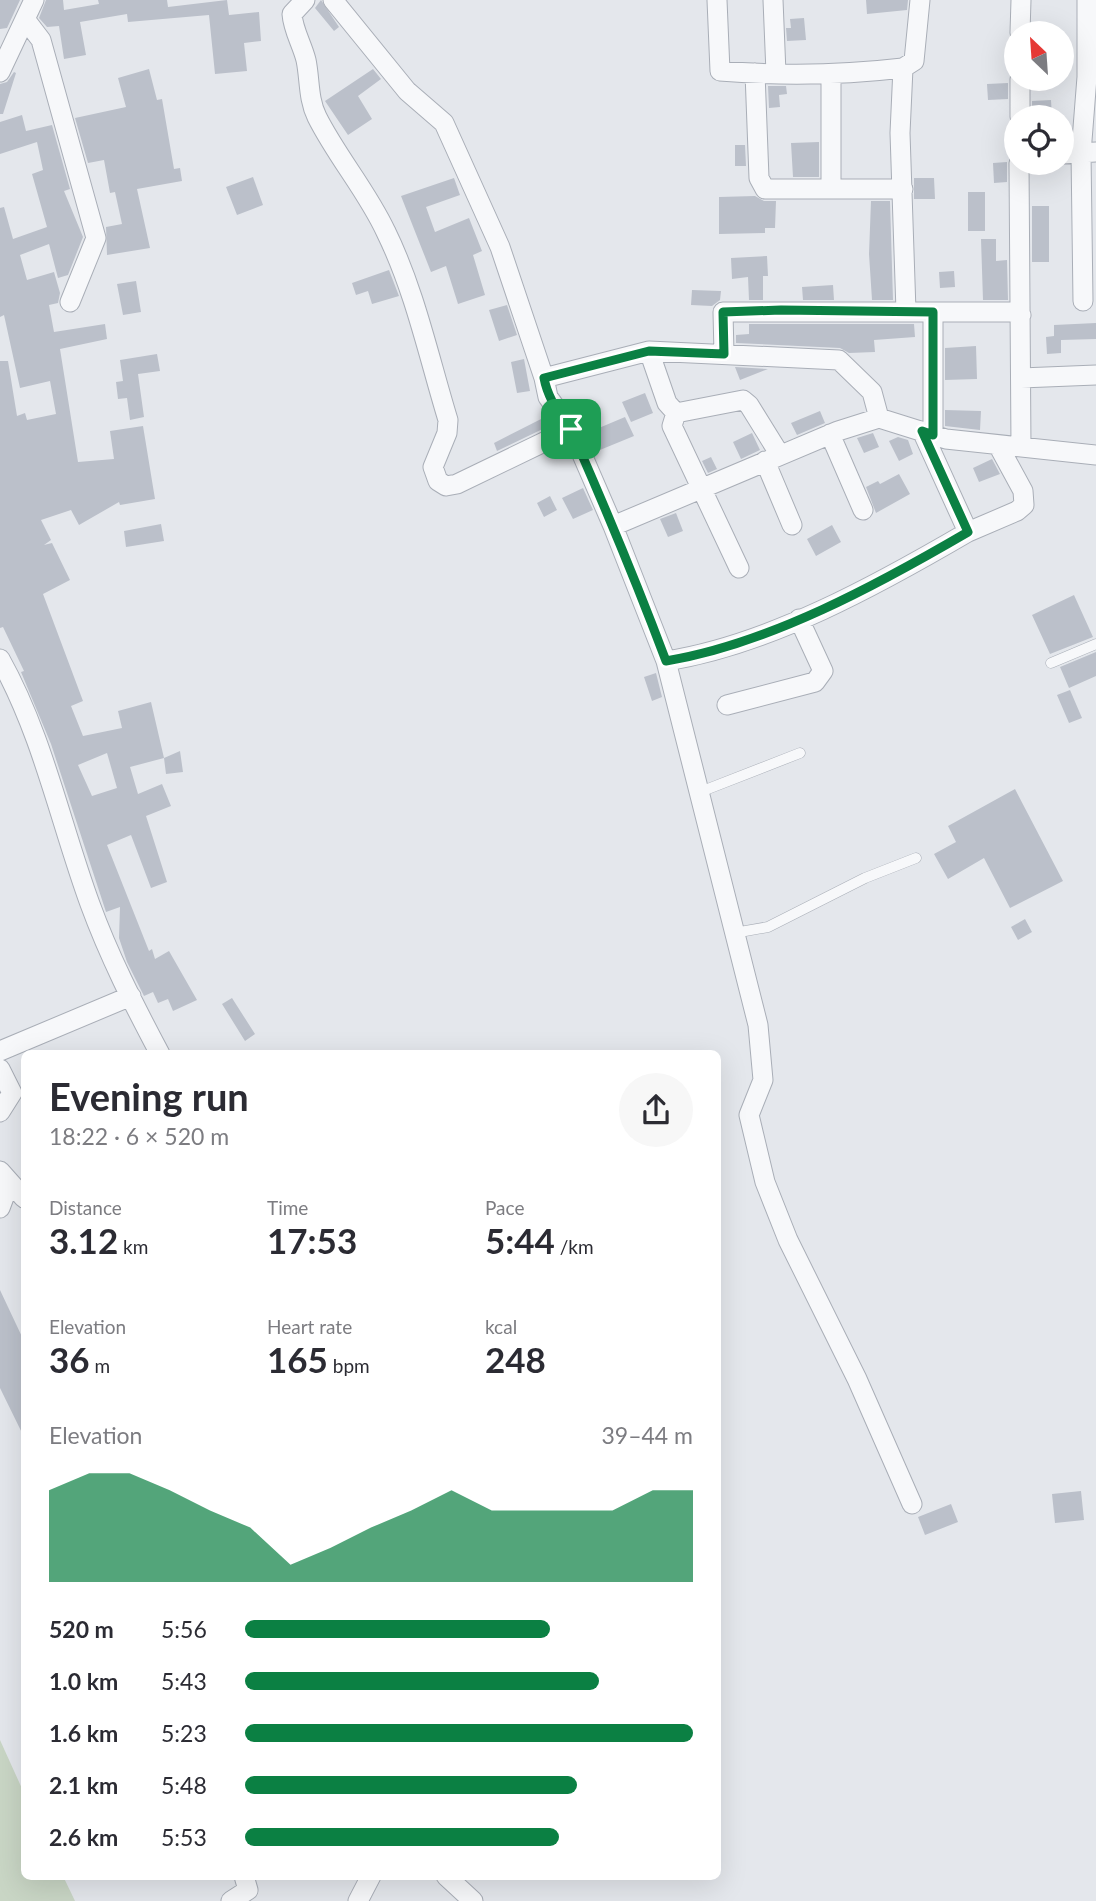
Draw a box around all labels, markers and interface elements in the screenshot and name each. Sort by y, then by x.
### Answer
north arrow [1004,21,1074,91]
map controls [1004,21,1074,175]
button: locate [1004,105,1074,175]
pin [541,399,601,459]
icon: arrive [552,410,590,448]
text: Evening run [49,1073,249,1119]
button: share [619,1073,693,1147]
text: 18:22 · 6 × 520 m [49,1122,229,1150]
text: Distance [49,1196,122,1219]
text: Time [267,1196,308,1219]
text: Pace [485,1196,524,1219]
text: 3.12 [49,1219,118,1261]
text: 17:53 [267,1219,357,1261]
text: 5:44 [485,1219,555,1261]
text: km [118,1235,148,1258]
text: /km [555,1235,594,1258]
text: Elevation [49,1315,126,1338]
text: Heart rate [267,1315,352,1338]
text: kcal [485,1315,517,1338]
text: 36 [49,1338,90,1380]
text: 165 [267,1338,328,1380]
text: 248 [485,1338,546,1380]
text: m [90,1354,110,1377]
text: bpm [328,1354,370,1377]
text: Elevation [49,1421,142,1449]
text: 39–44 m [601,1421,693,1449]
text: 520 m [49,1615,114,1643]
text: 5:56 [161,1615,207,1643]
text: 1.0 km [49,1667,118,1695]
text: 5:43 [161,1667,207,1695]
text: 1.6 km [49,1719,118,1747]
text: 5:23 [161,1719,207,1747]
text: 2.1 km [49,1771,118,1799]
text: 5:48 [161,1771,207,1799]
text: 2.6 km [49,1823,118,1851]
text: 5:53 [161,1823,207,1851]

